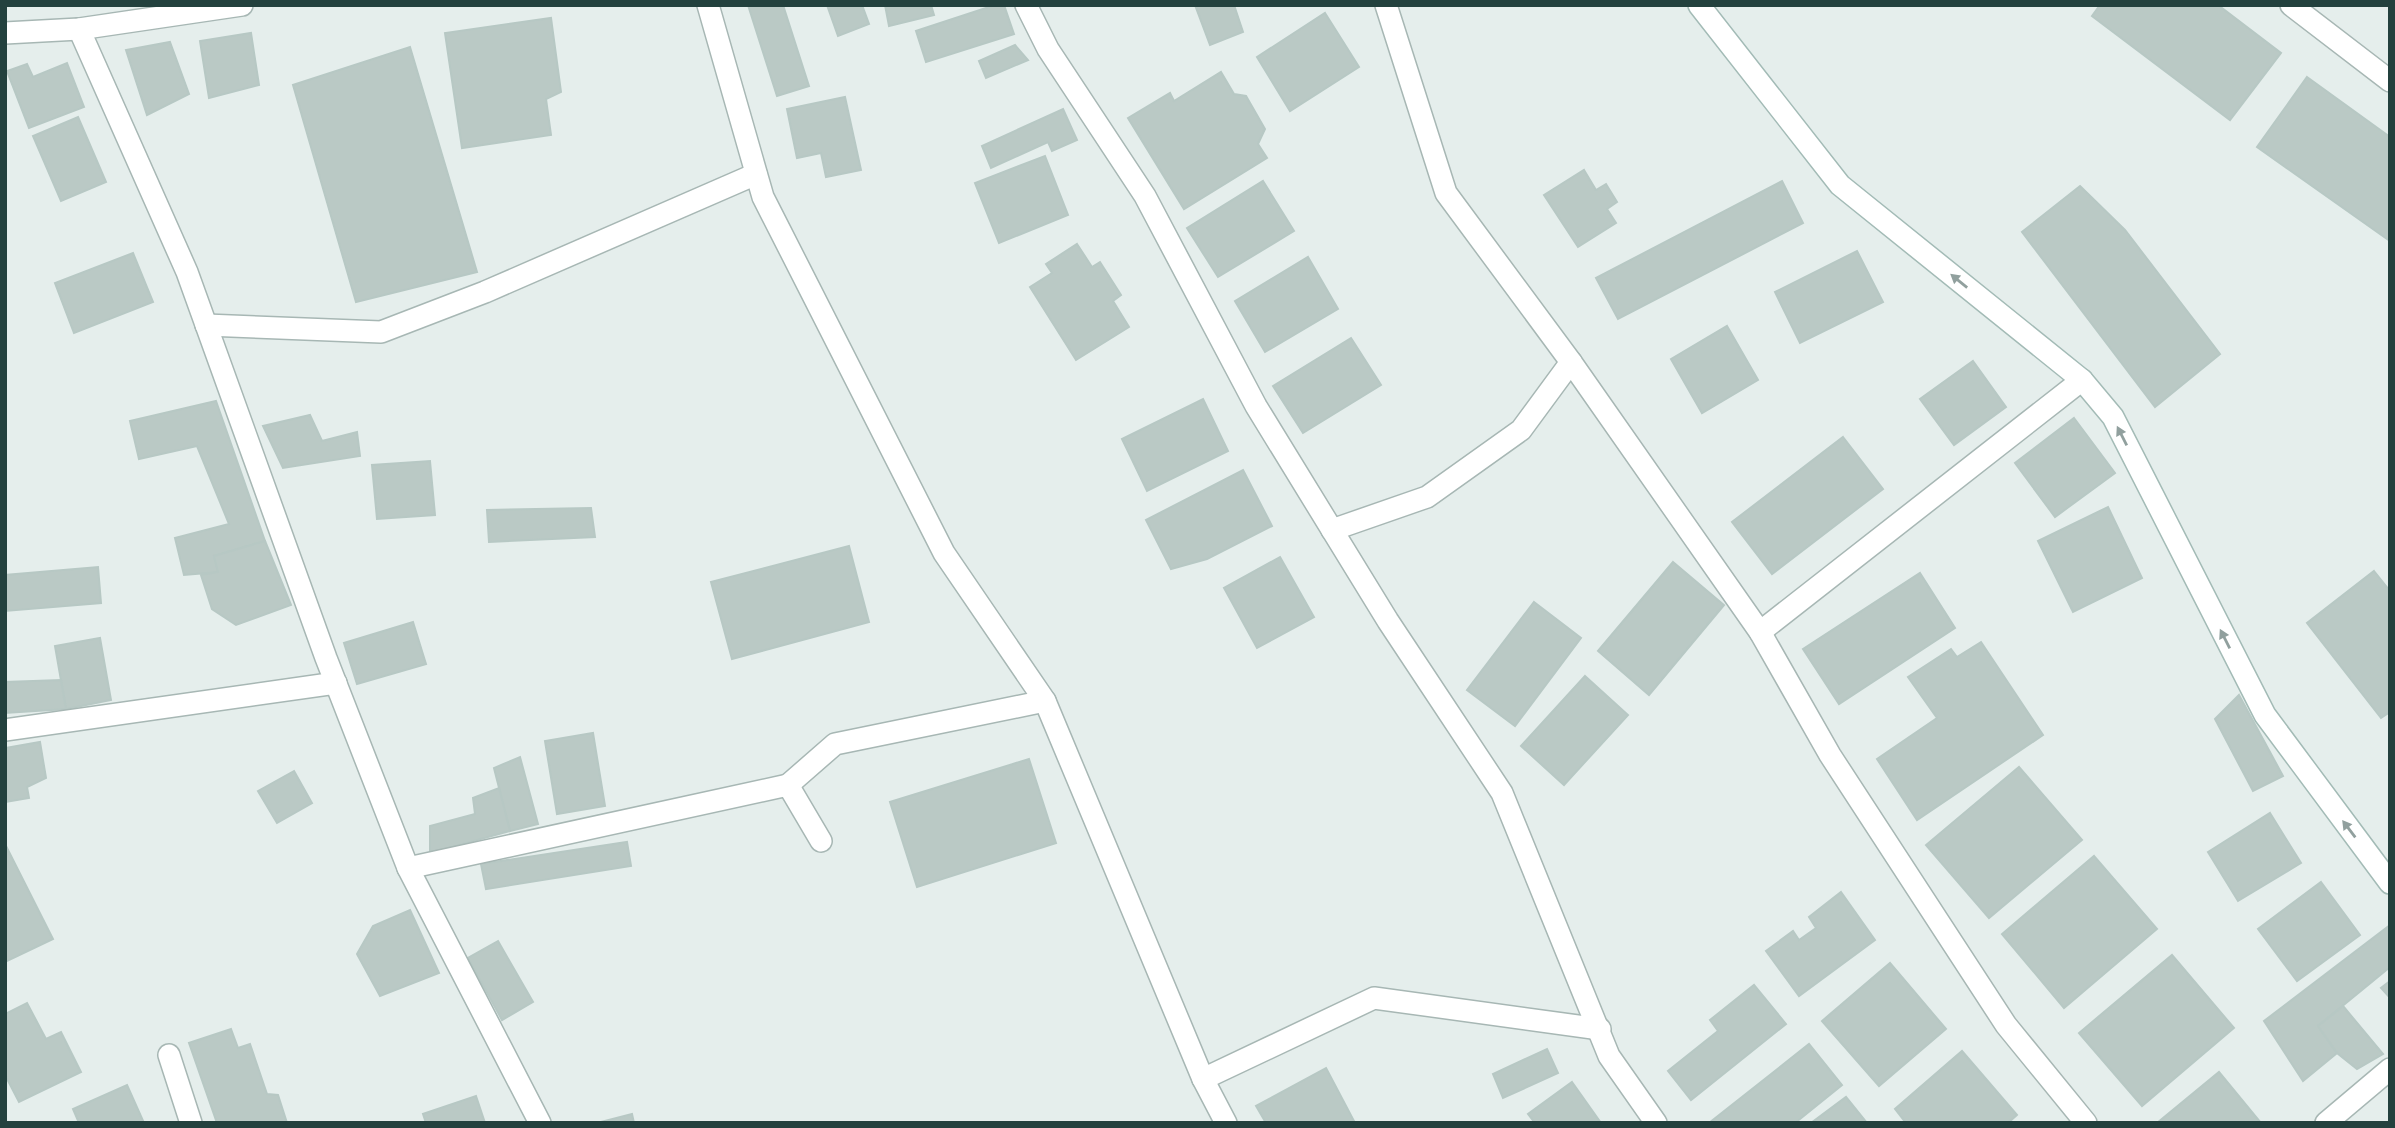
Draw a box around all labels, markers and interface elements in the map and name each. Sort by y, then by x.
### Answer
one-way arrow [1950,273,1968,288]
one-way arrow [2116,426,2127,446]
one-way arrow [2220,628,2232,648]
one-way arrow [2342,819,2356,838]

